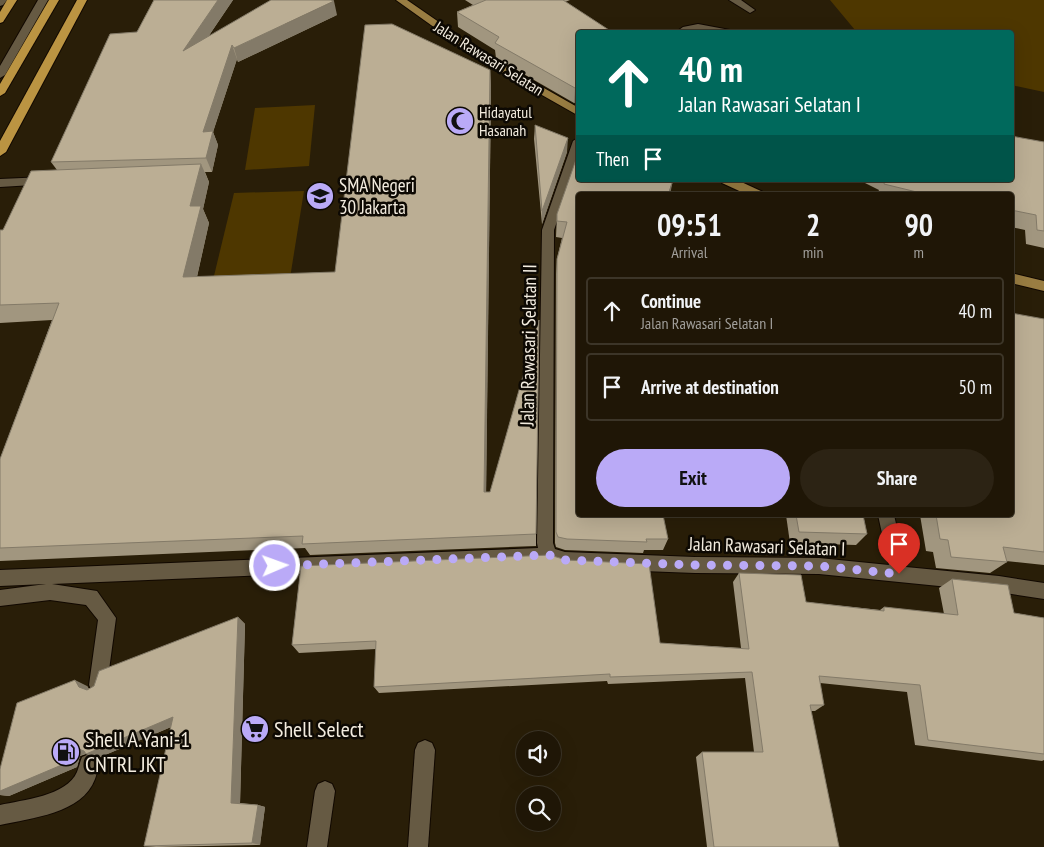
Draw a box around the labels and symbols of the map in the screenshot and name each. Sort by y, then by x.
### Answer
street label: Jalan Rawasari Selatan [430,16,547,100]
place label: Hidayatul Hasanah [479,102,532,140]
mosque icon: Hidayatul Hasanah [445,106,475,136]
place label: SMA Negeri 30 Jakarta [339,173,415,219]
school or university icon: SMA Negeri 30 Jakarta [305,181,335,211]
street label: Jalan Rawasari Selatan II [515,264,541,427]
pin [878,523,920,574]
street label: Jalan Rawasari Selatan I [687,531,846,561]
position arrow [248,539,300,591]
supermarket icon: Shell Select [240,714,270,744]
place label: Shell Select [274,715,364,743]
place label: Shell A.Yani-1 CNTRL JKT [85,725,190,778]
fuel station icon: Shell A.Yani-1 CNTRL JKT [51,737,81,767]

